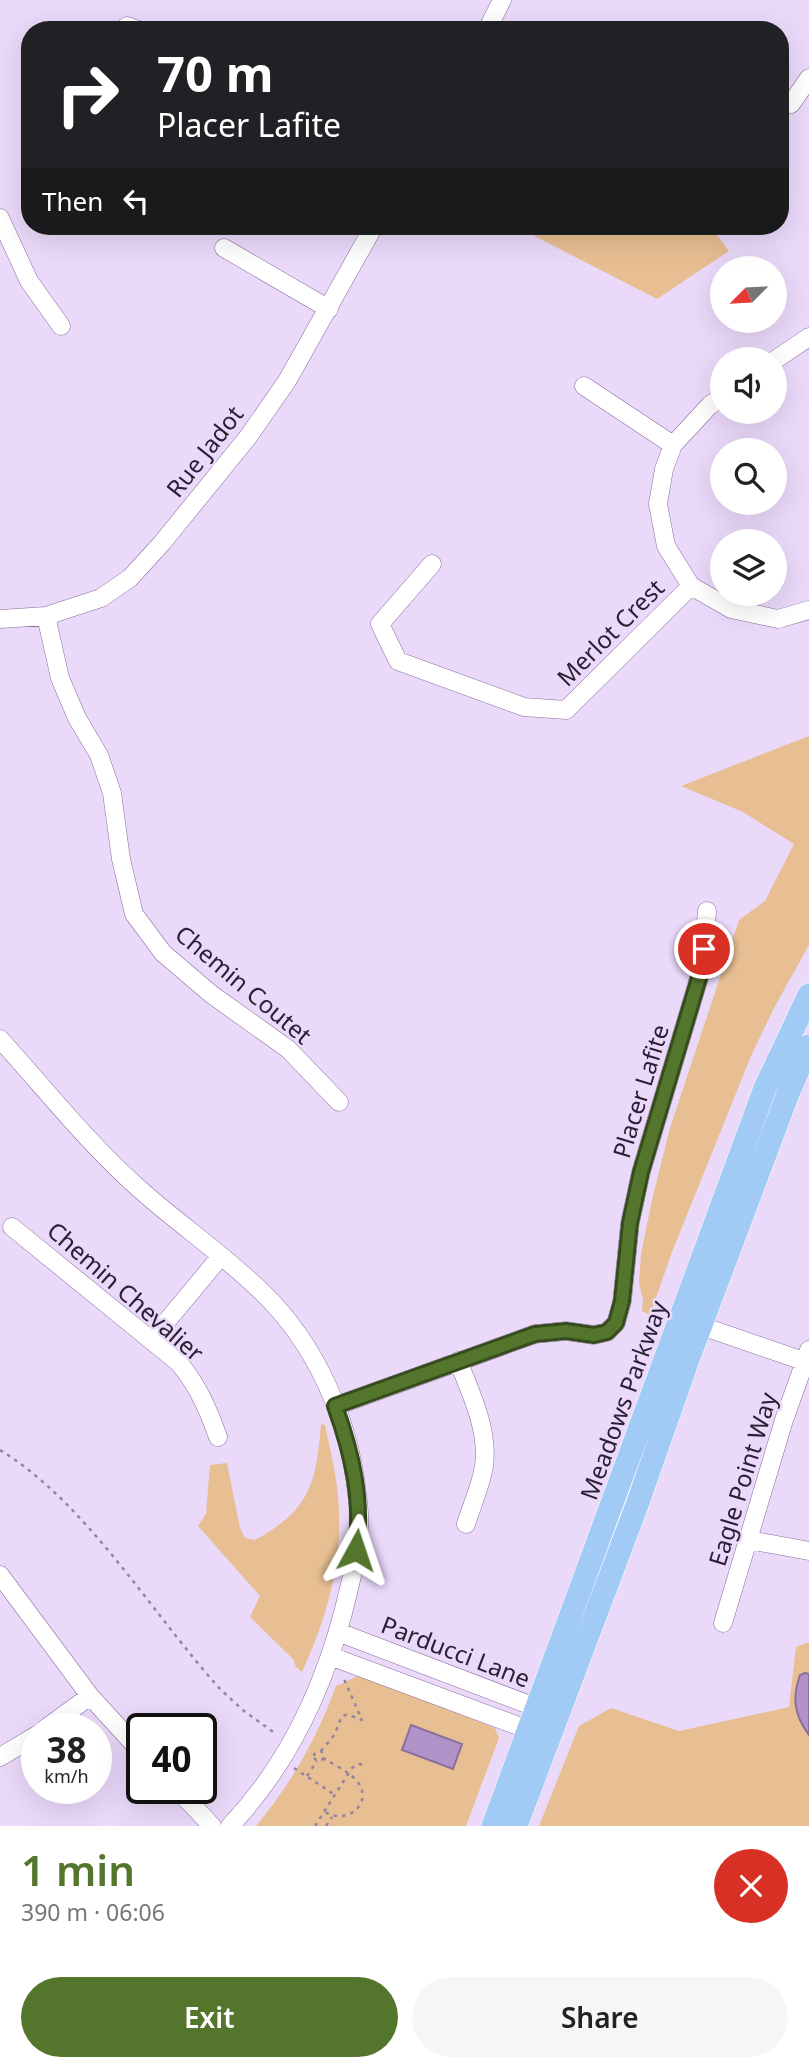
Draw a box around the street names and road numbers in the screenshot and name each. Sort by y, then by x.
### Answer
street label: Rue Jadot [158,398,250,504]
street label: Merlot Crest [549,571,671,693]
street label: Chemin Coutet [169,917,319,1051]
street label: Placer Lafite [604,1020,676,1162]
street label: Chemin Chevalier [41,1214,212,1368]
street label: Meadows Parkway [572,1295,675,1504]
street label: Eagle Point Way [700,1387,784,1570]
street label: Parducci Lane [377,1607,535,1695]

